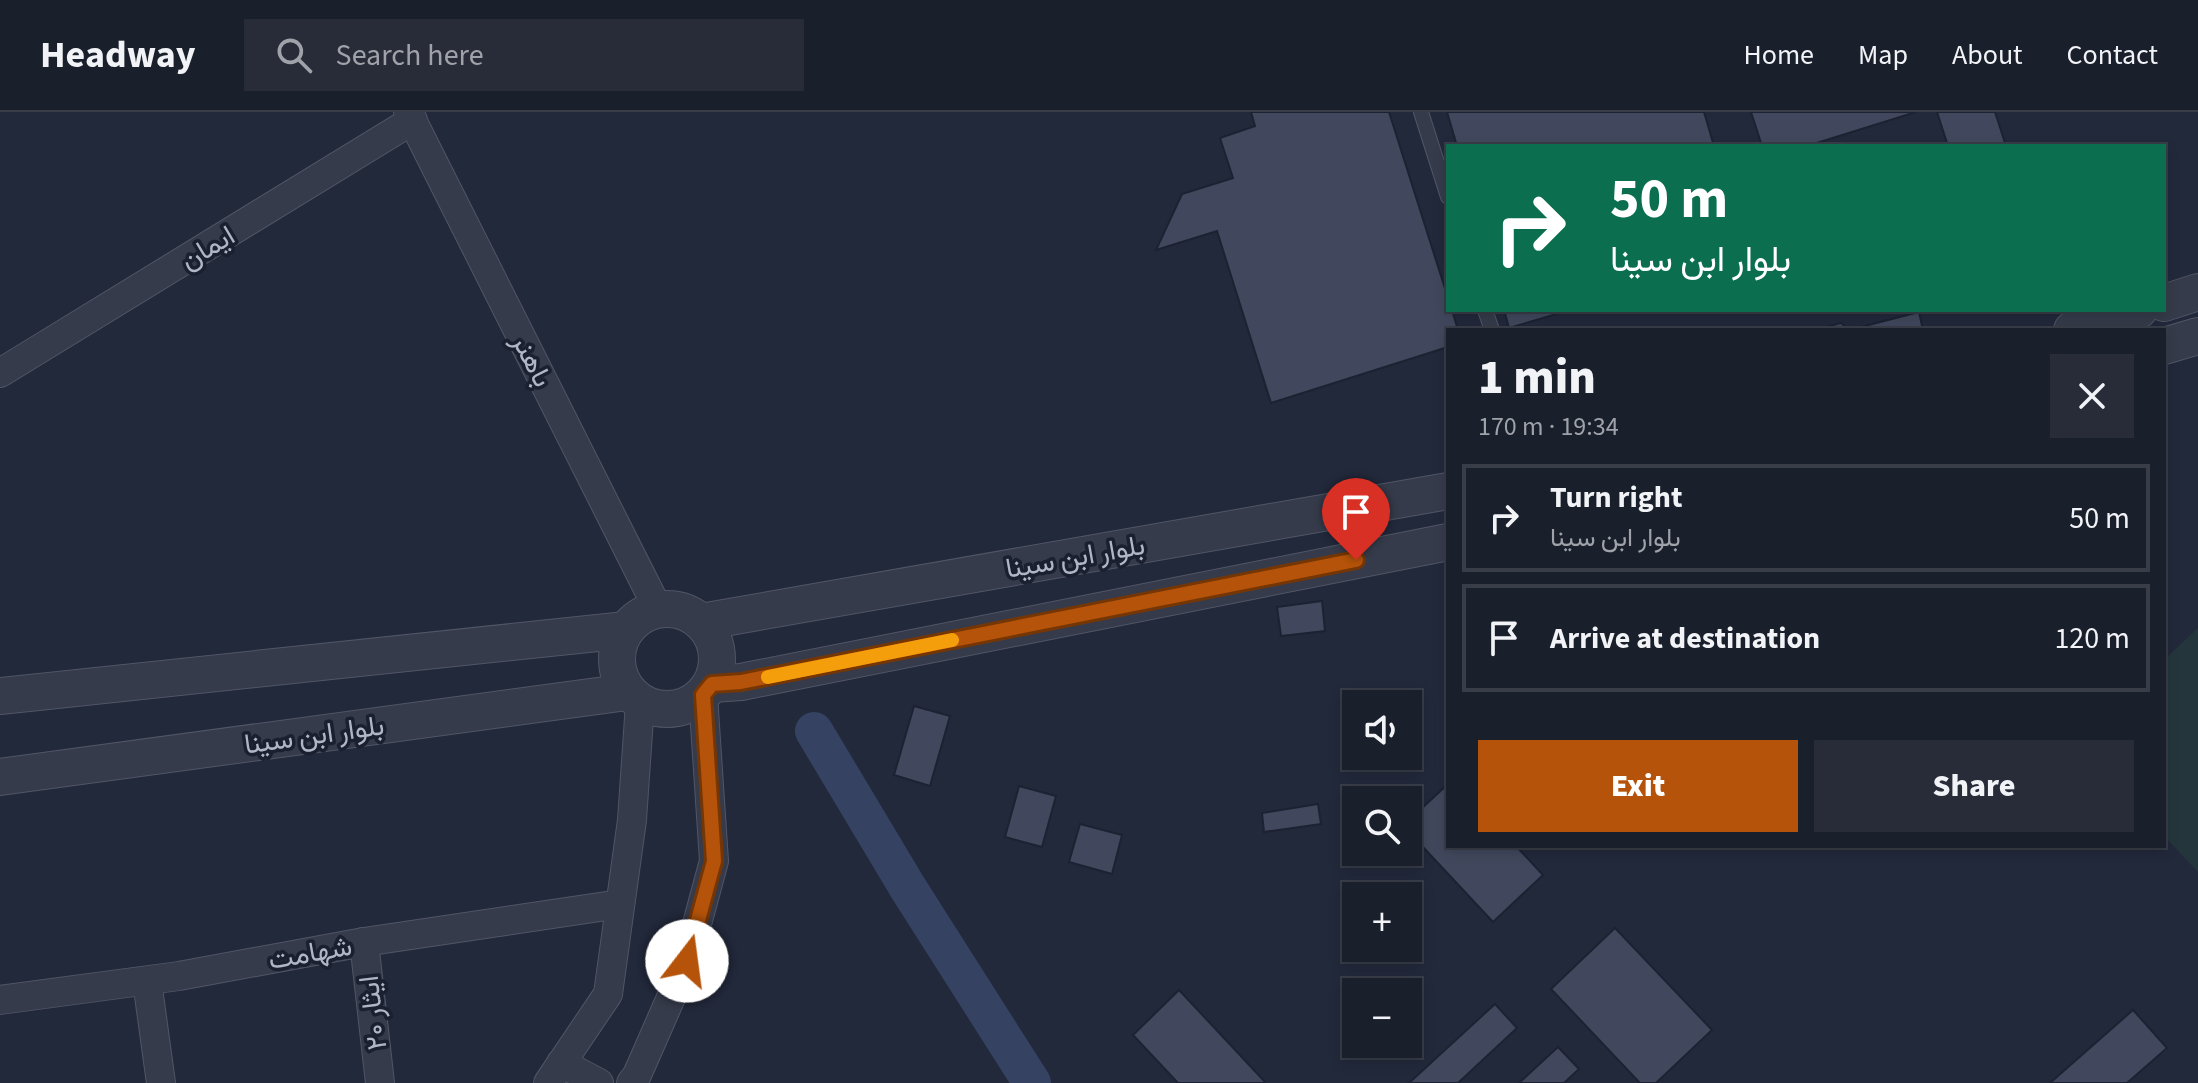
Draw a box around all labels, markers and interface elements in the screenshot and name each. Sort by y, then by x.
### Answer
search box [244,19,804,91]
text: Headway [40,28,196,82]
icon: search [272,33,316,77]
text: Search here [336,34,484,77]
text: Home [1743,35,1814,75]
text: Map [1858,35,1908,75]
text: About [1952,35,2023,75]
text: Contact [2067,35,2158,75]
text: 50 m [1610,160,1728,239]
icon: right [1478,176,1582,280]
street label: ایمان [173,216,242,280]
text: بلوار ابن سینا [1610,234,1791,285]
street label: باهنر [501,326,562,394]
text: 1 min [1478,344,1596,412]
button: close [2050,354,2134,438]
text: 170 m · 19:34 [1478,408,1619,445]
text: Turn right [1550,476,1682,519]
pin [1322,478,1390,560]
icon: arrive [1334,490,1378,534]
icon: right [1482,496,1526,540]
text: 50 m [2069,497,2130,540]
text: بلوار ابن سینا [1550,519,1681,556]
street label: بلوار ابن سینا [1002,525,1148,589]
icon: arrive [1482,616,1526,660]
text: Arrive at destination [1550,617,1820,660]
text: 120 m [2054,617,2130,660]
map controls [1342,690,1422,1058]
button: sound [1342,690,1422,770]
street label: بلوار ابن سینا [242,705,387,765]
button: Exit [1478,740,1798,832]
button: Share [1814,740,2134,832]
button: search [1342,786,1422,866]
button: + [1342,882,1422,962]
position arrow [645,919,729,1003]
street label: شهامت [265,926,355,980]
street label: ایثار ۲۰ [349,973,397,1052]
button: − [1342,978,1422,1058]

